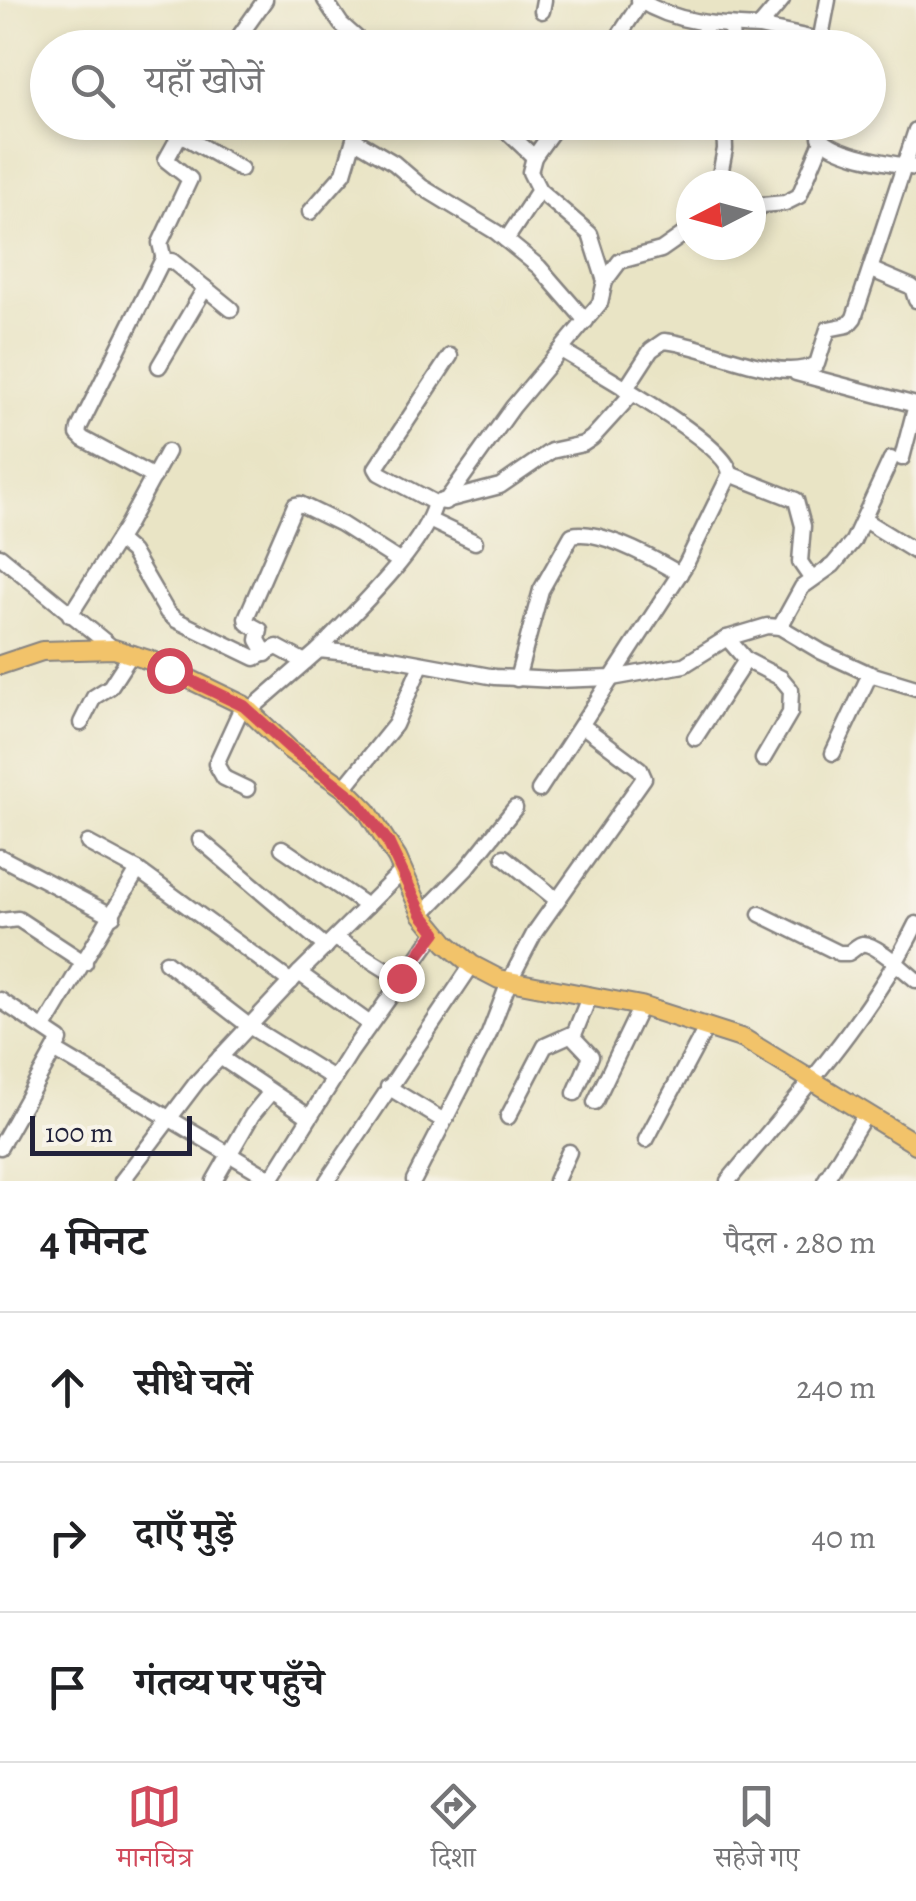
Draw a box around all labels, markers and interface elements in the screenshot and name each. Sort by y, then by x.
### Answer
search box [30,30,886,140]
text: यहाँ खोजें [145,54,264,106]
icon: search [65,58,120,113]
north arrow [676,170,766,260]
route start [147,648,193,694]
route end [379,956,425,1002]
scale bar [30,1111,192,1156]
text: 100 m [45,1114,113,1152]
text: 4 मिनट [40,1212,147,1269]
text: पैदल · 280 m [724,1220,876,1264]
text: सीधे चलें [135,1356,252,1408]
icon: ahead [40,1360,95,1415]
text: 240 m [796,1365,876,1409]
text: दाएँ मुड़ें [135,1506,235,1558]
icon: right [40,1510,95,1565]
text: 40 m [811,1515,876,1559]
text: गंतव्य पर पहुँचे [135,1656,324,1708]
icon: arrive [40,1660,95,1715]
tab: मानचित्र [117,1779,193,1885]
tab: दिशा [426,1779,481,1885]
tab: सहेजे गए [714,1779,799,1885]

